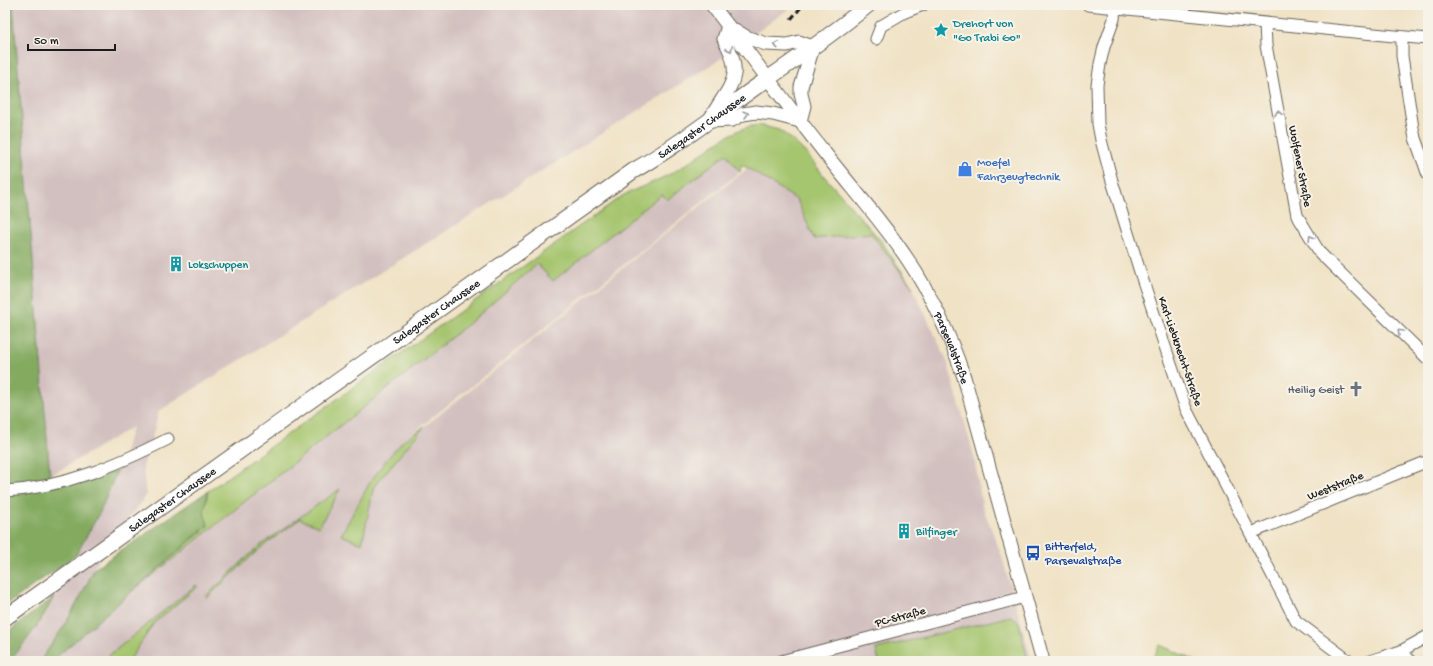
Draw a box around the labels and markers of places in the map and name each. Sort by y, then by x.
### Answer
place label: Drehort von "Go Trabi Go" [952,18,1021,46]
place icon: Drehort von "Go Trabi Go" [932,21,950,39]
place label: Moefel Fahrzeugtechnik [976,157,1061,185]
shop icon: Moefel Fahrzeugtechnik [956,160,974,178]
building icon: Lokschuppen [167,255,185,273]
place label: Lokschuppen [188,259,249,273]
church icon: Heilig Geist [1347,380,1365,398]
place label: Heilig Geist [1288,384,1345,398]
building icon: Bilfinger [895,522,913,540]
place label: Bilfinger [915,526,958,540]
place label: Bitterfeld, Parsevalstraße [1044,541,1122,569]
bus stop icon: Bitterfeld, Parsevalstraße [1024,544,1042,562]

